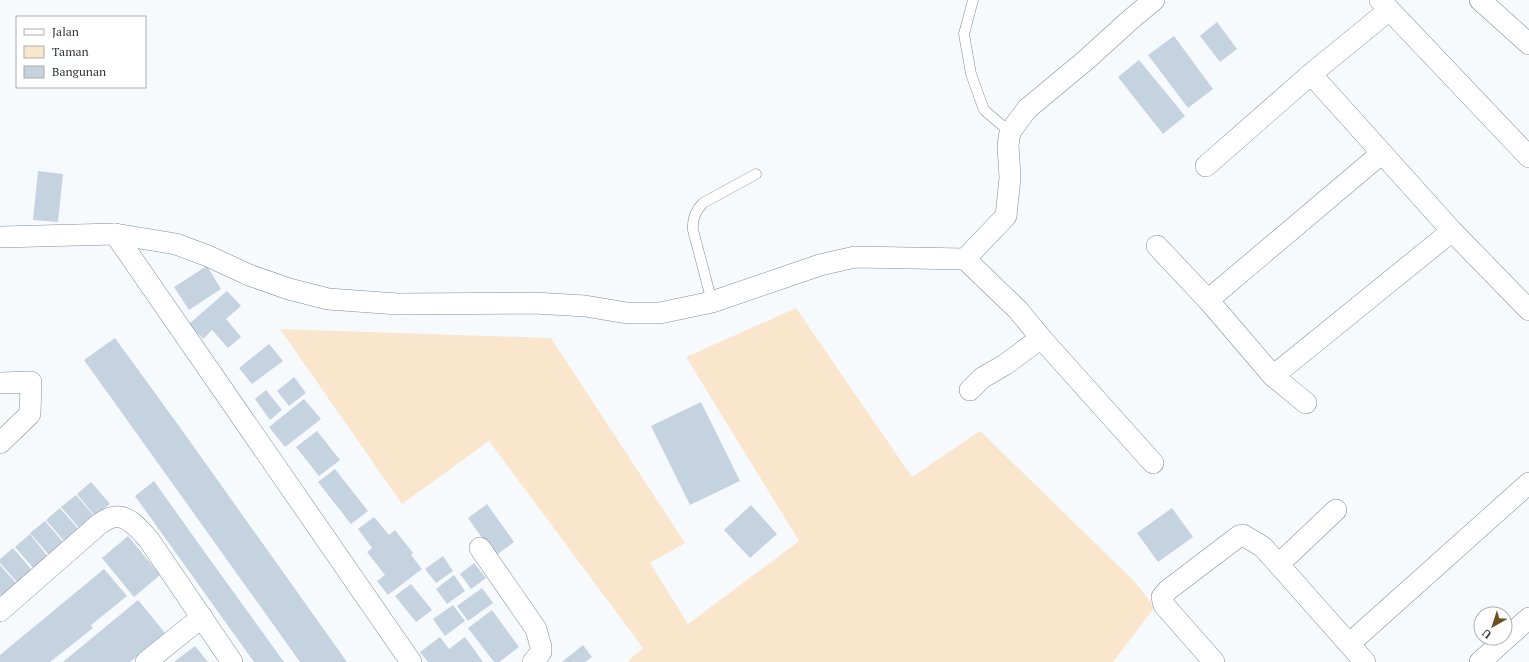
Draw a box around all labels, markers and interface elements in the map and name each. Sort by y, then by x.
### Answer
legend [16,16,146,88]
text: Jalan [52,24,79,39]
text: Taman [52,44,89,59]
text: Bangunan [52,64,106,79]
north arrow [1473,606,1513,646]
text: U [1479,626,1494,642]

